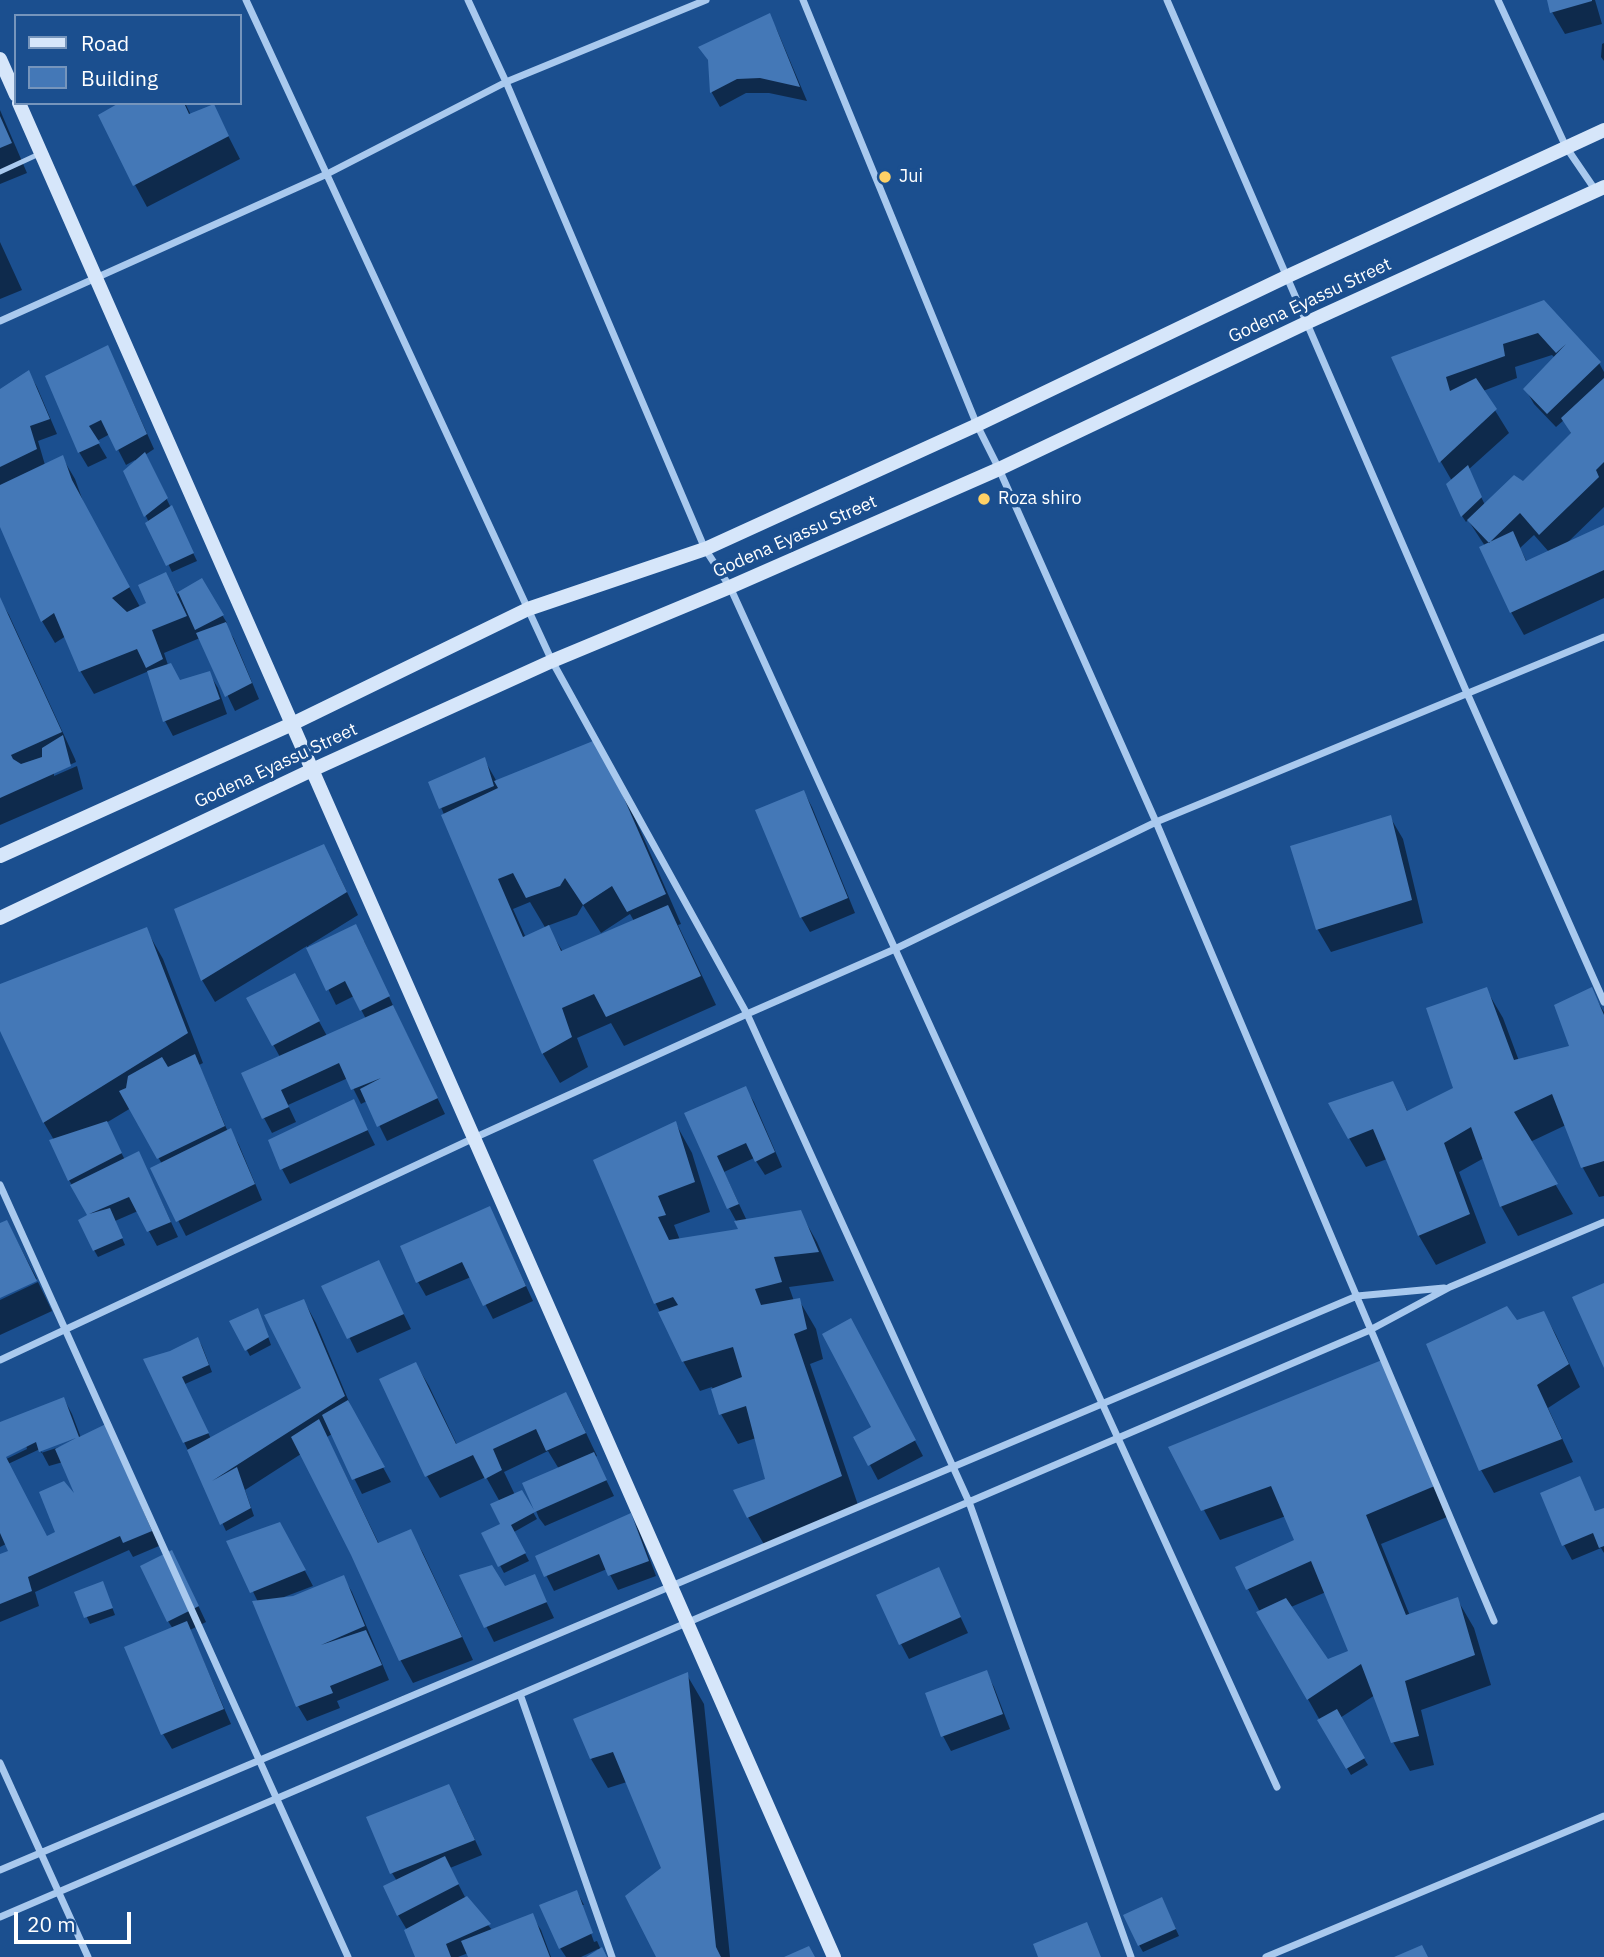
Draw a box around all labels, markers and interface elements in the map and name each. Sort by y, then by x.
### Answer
legend [14,14,242,105]
text: Road [81,29,129,57]
text: Building [81,64,158,92]
place label: Jui [899,166,923,188]
marker: Jui [877,169,893,185]
street label: Godena Eyassu Street [1225,254,1395,348]
place label: Roza shiro [998,488,1082,510]
street label: Godena Eyassu Street [710,491,880,583]
marker: Roza shiro [976,491,992,507]
street label: Godena Eyassu Street [191,719,361,813]
scale bar [18,1898,135,1942]
text: 20 m [27,1910,76,1938]

